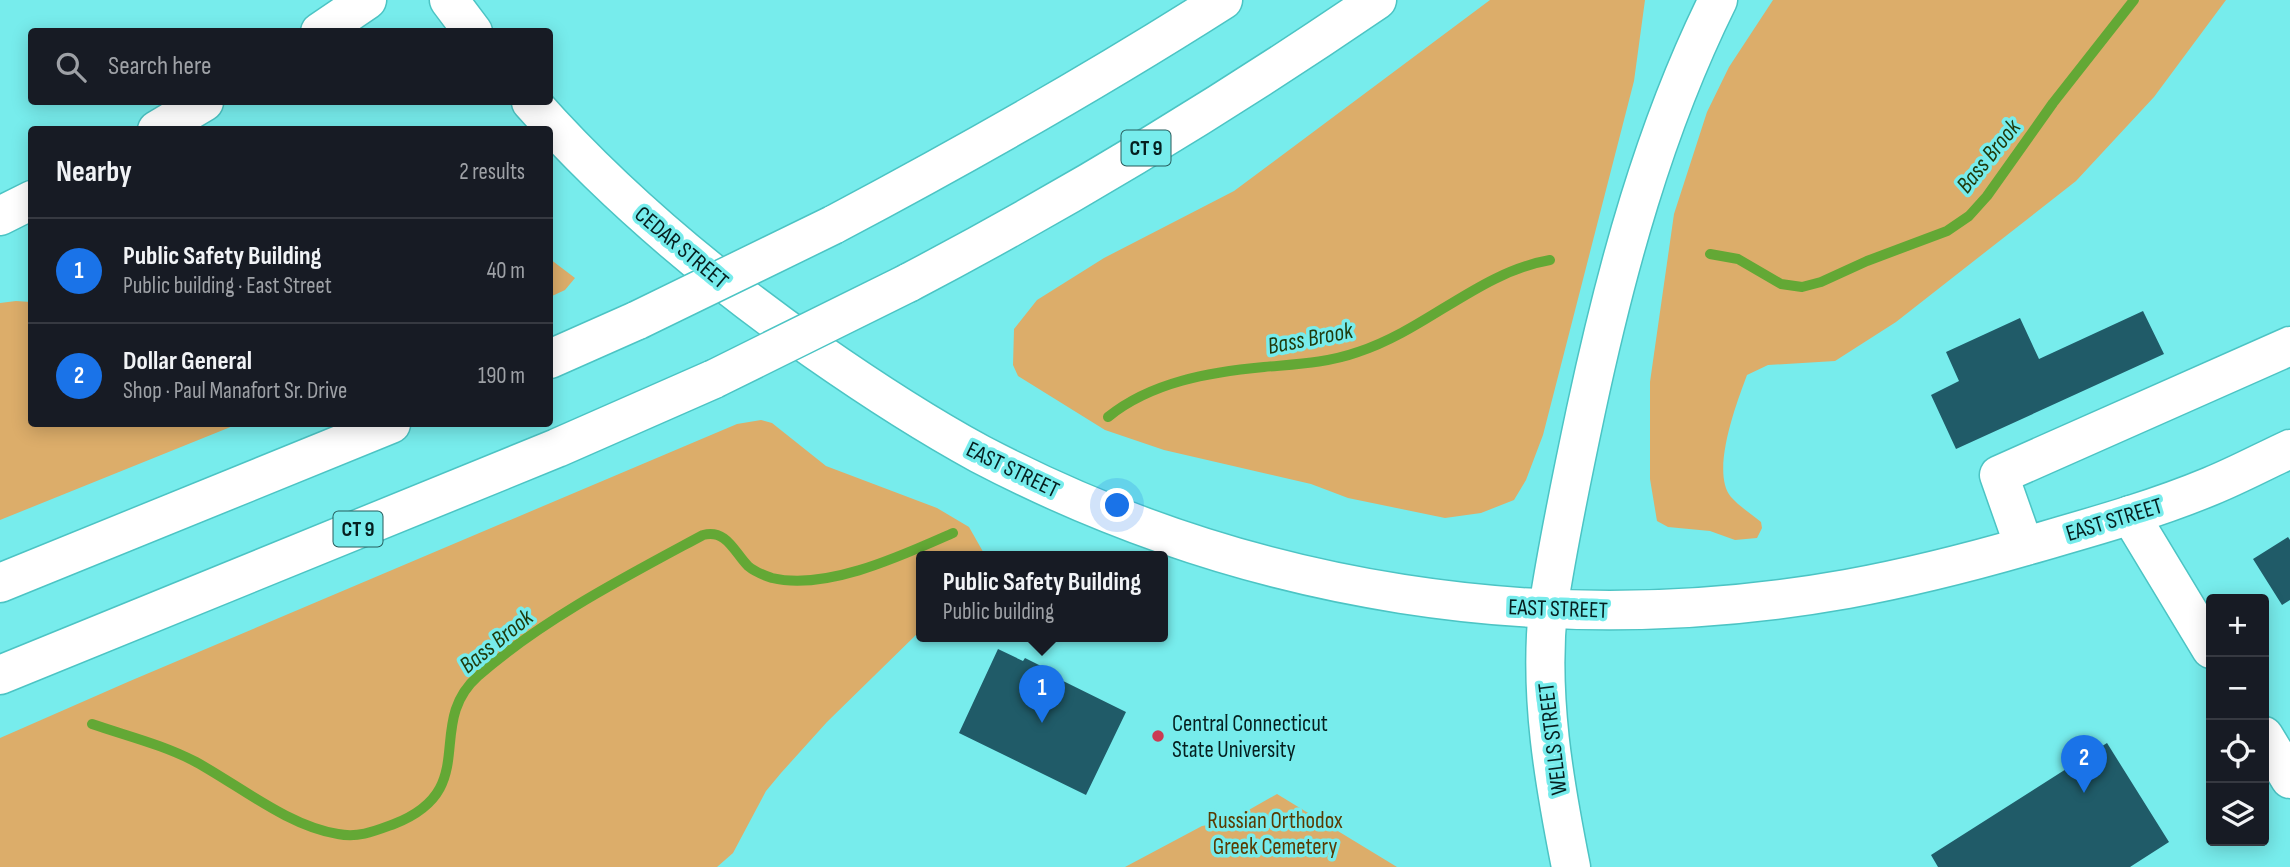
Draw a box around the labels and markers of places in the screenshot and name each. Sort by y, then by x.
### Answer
pin: 1 [1019,665,1065,723]
place label: Central Connecticut State University [1172,710,1328,764]
marker: Central Connecticut State University [1150,728,1166,744]
pin: 2 [2061,735,2107,793]

